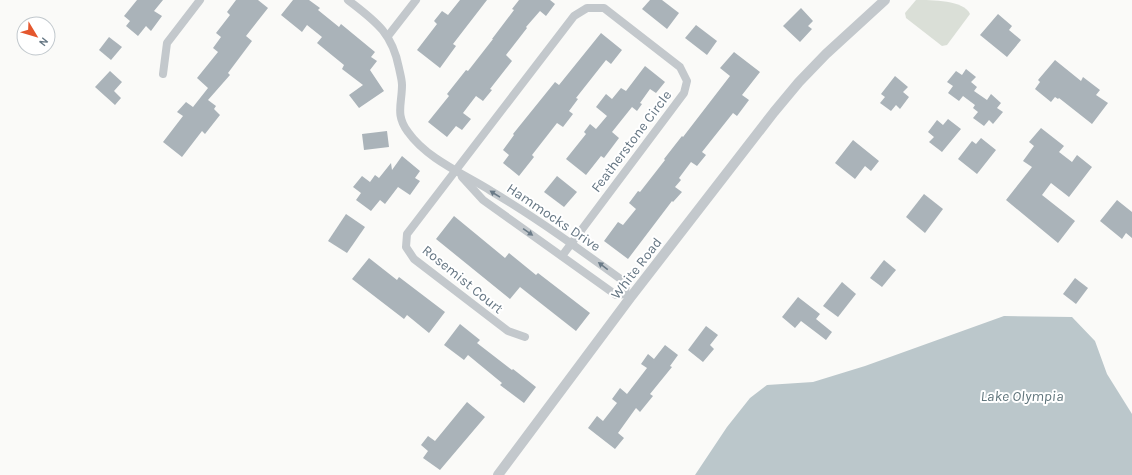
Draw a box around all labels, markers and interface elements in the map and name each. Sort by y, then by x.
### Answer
north arrow [16,16,56,56]
text: N [36,35,51,49]
street label: Featherstone Circle [588,87,675,196]
street label: Hammocks Drive [504,180,604,255]
one-way arrow [489,190,501,197]
one-way arrow [523,228,533,236]
street label: White Road [607,234,666,302]
street label: Rosemist Court [419,242,507,317]
one-way arrow [598,262,608,270]
water label: Lake Olympia [981,387,1063,405]

